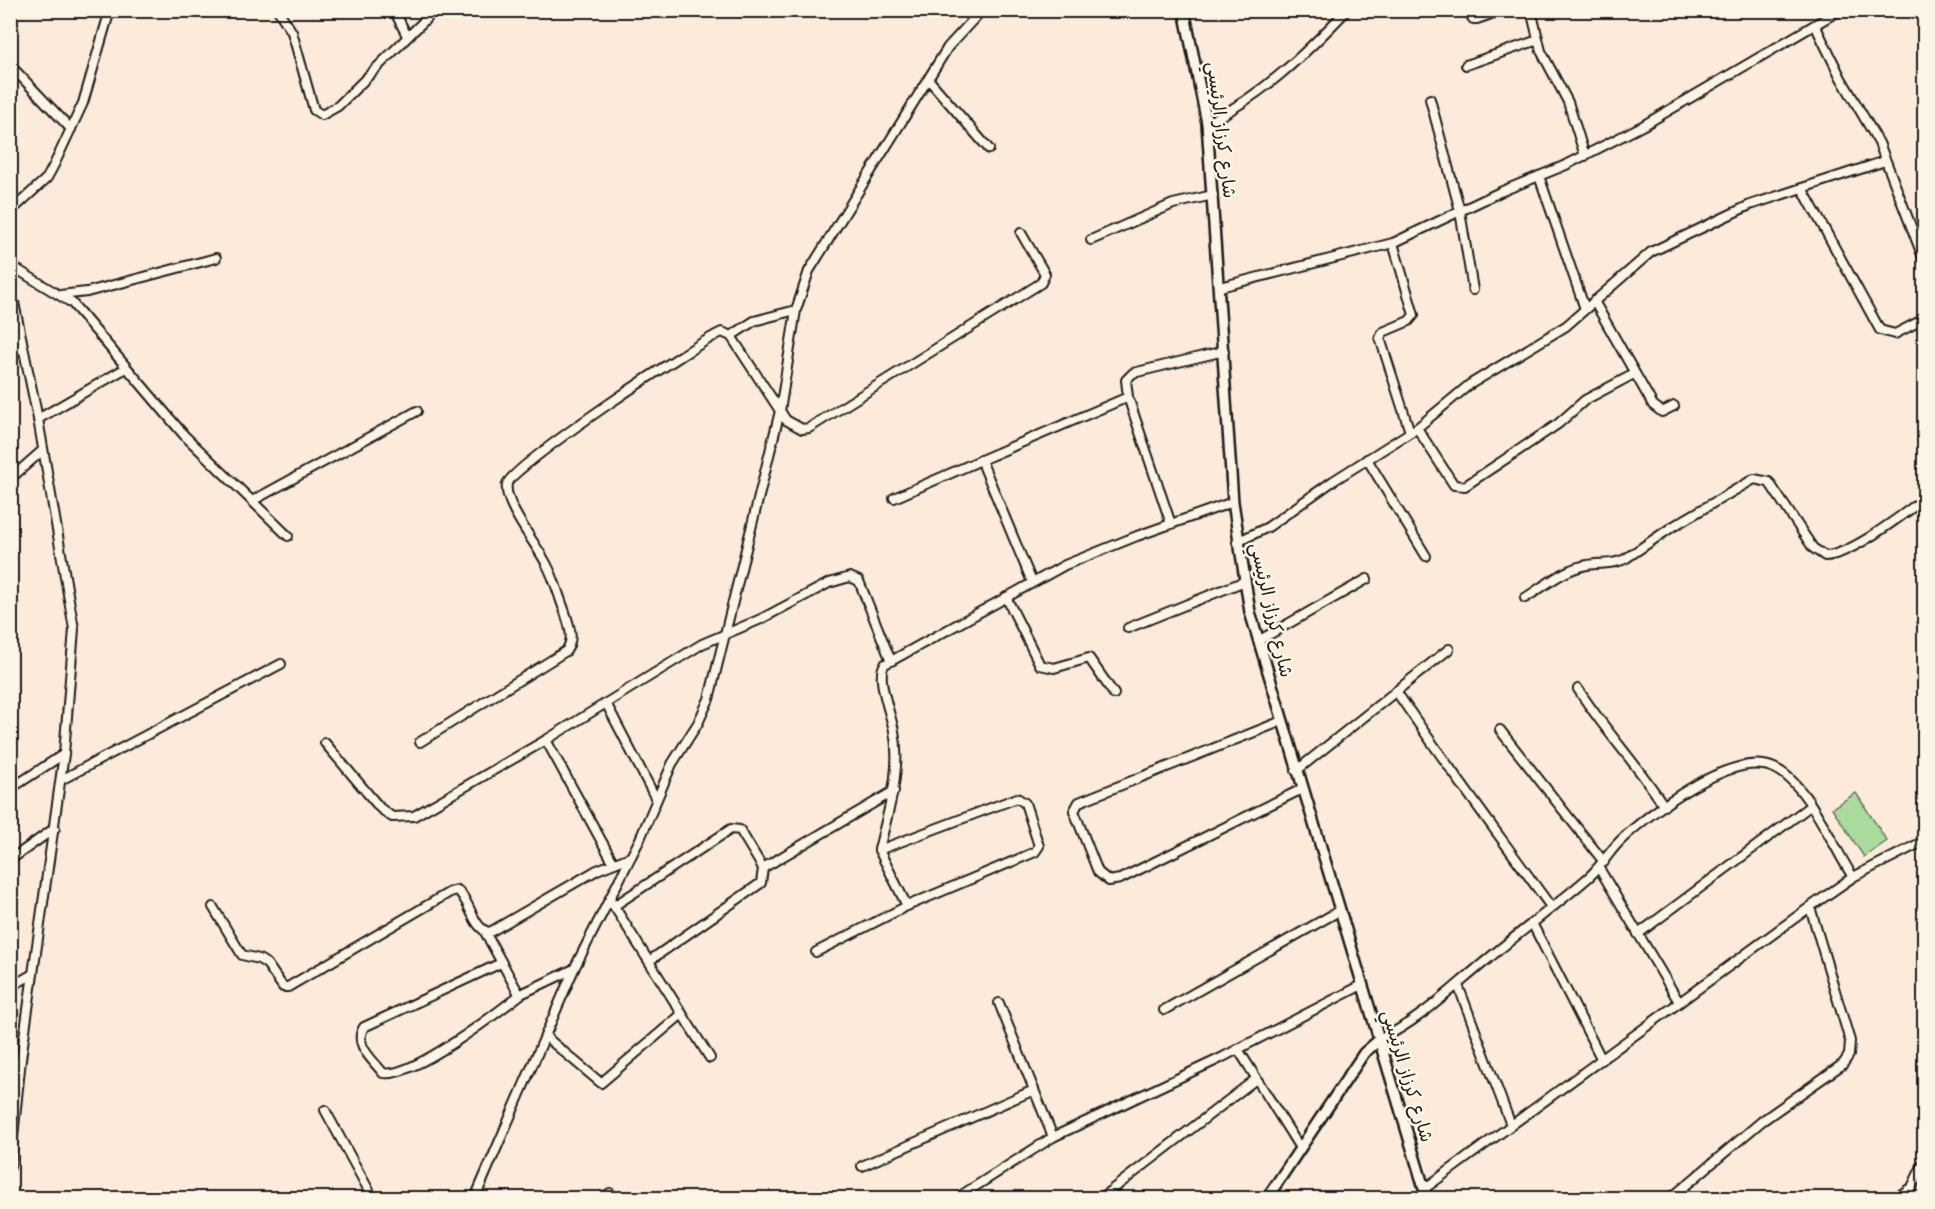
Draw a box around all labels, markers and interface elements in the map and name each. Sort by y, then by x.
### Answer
street label: شارع كرزاز الرئيسي [1197,61,1240,200]
street label: شارع كرزاز الرئيسي [1240,541,1297,680]
street label: شارع كرزاز الرئيسي [1372,1007,1437,1146]

